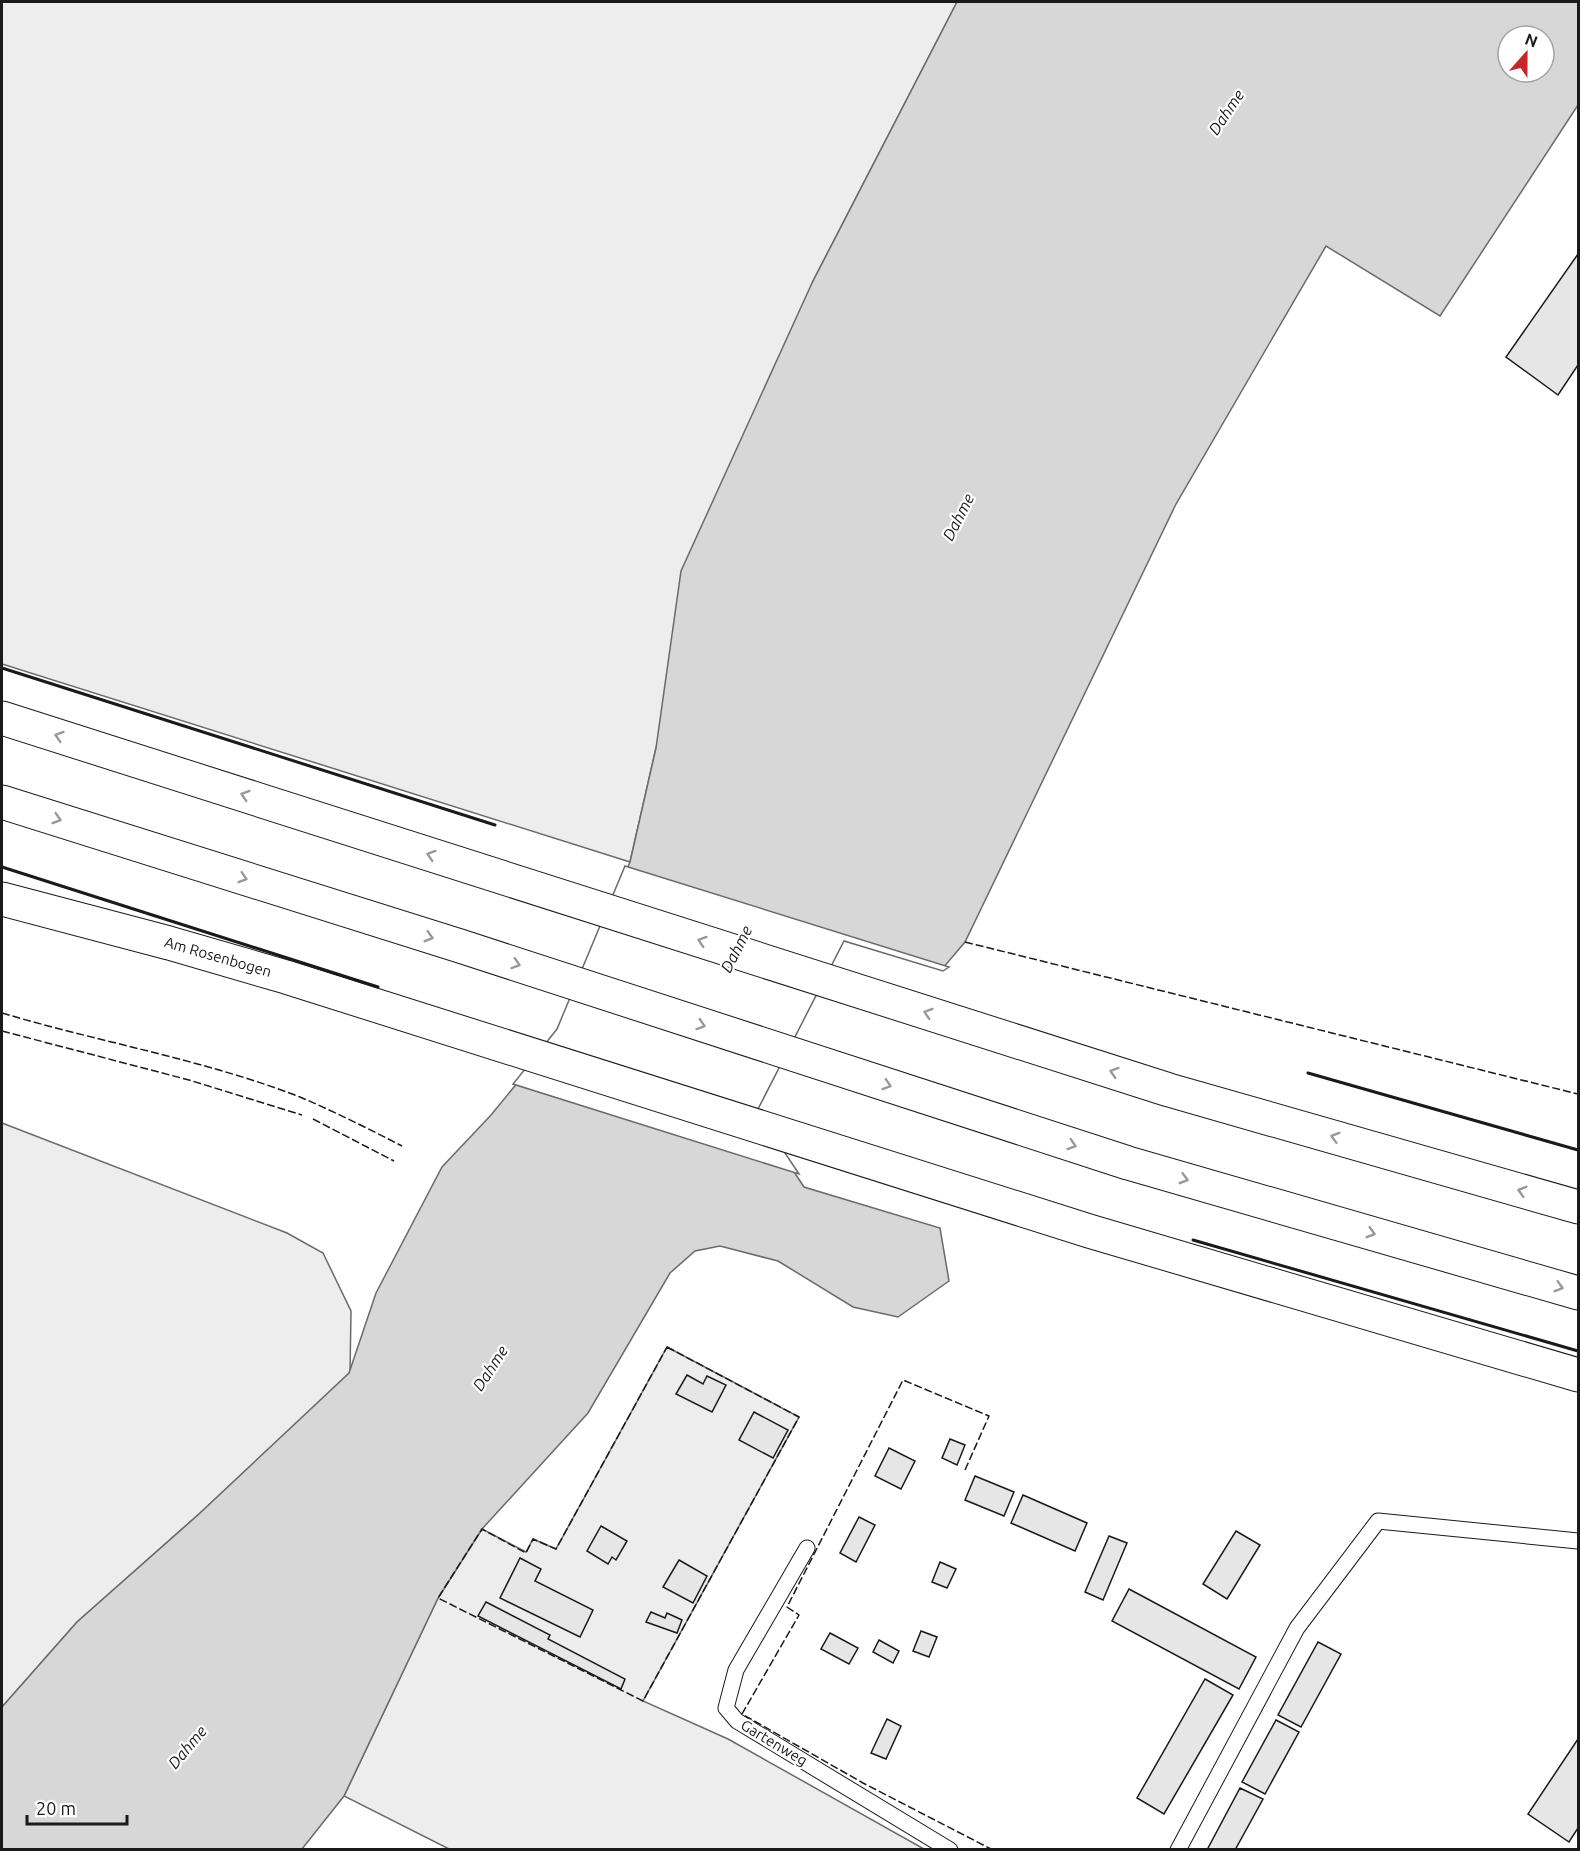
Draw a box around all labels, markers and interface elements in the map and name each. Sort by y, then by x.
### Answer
north arrow [1496,24,1556,84]
text: N [1523,29,1540,51]
water label: Dahme [1205,86,1247,138]
water label: Dahme [939,491,977,543]
one-way arrow [54,731,65,744]
one-way arrow [240,790,251,803]
one-way arrow [51,812,62,825]
one-way arrow [426,849,437,862]
one-way arrow [237,871,248,883]
water label: Dahme [717,923,755,975]
one-way arrow [423,930,434,942]
street label: Am Rosenbogen [163,933,274,980]
one-way arrow [697,936,708,948]
one-way arrow [510,957,521,970]
one-way arrow [923,1008,934,1020]
one-way arrow [695,1017,706,1030]
one-way arrow [1109,1067,1120,1079]
one-way arrow [881,1078,892,1090]
one-way arrow [1330,1132,1341,1144]
one-way arrow [1066,1138,1077,1150]
one-way arrow [1179,1172,1189,1185]
one-way arrow [1517,1186,1528,1198]
one-way arrow [1366,1226,1376,1239]
one-way arrow [1554,1280,1564,1293]
water label: Dahme [469,1342,511,1394]
street label: Gartenweg [738,1716,811,1769]
water label: Dahme [164,1722,210,1772]
scale bar [27,1788,128,1826]
text: 20 m [36,1798,76,1818]

